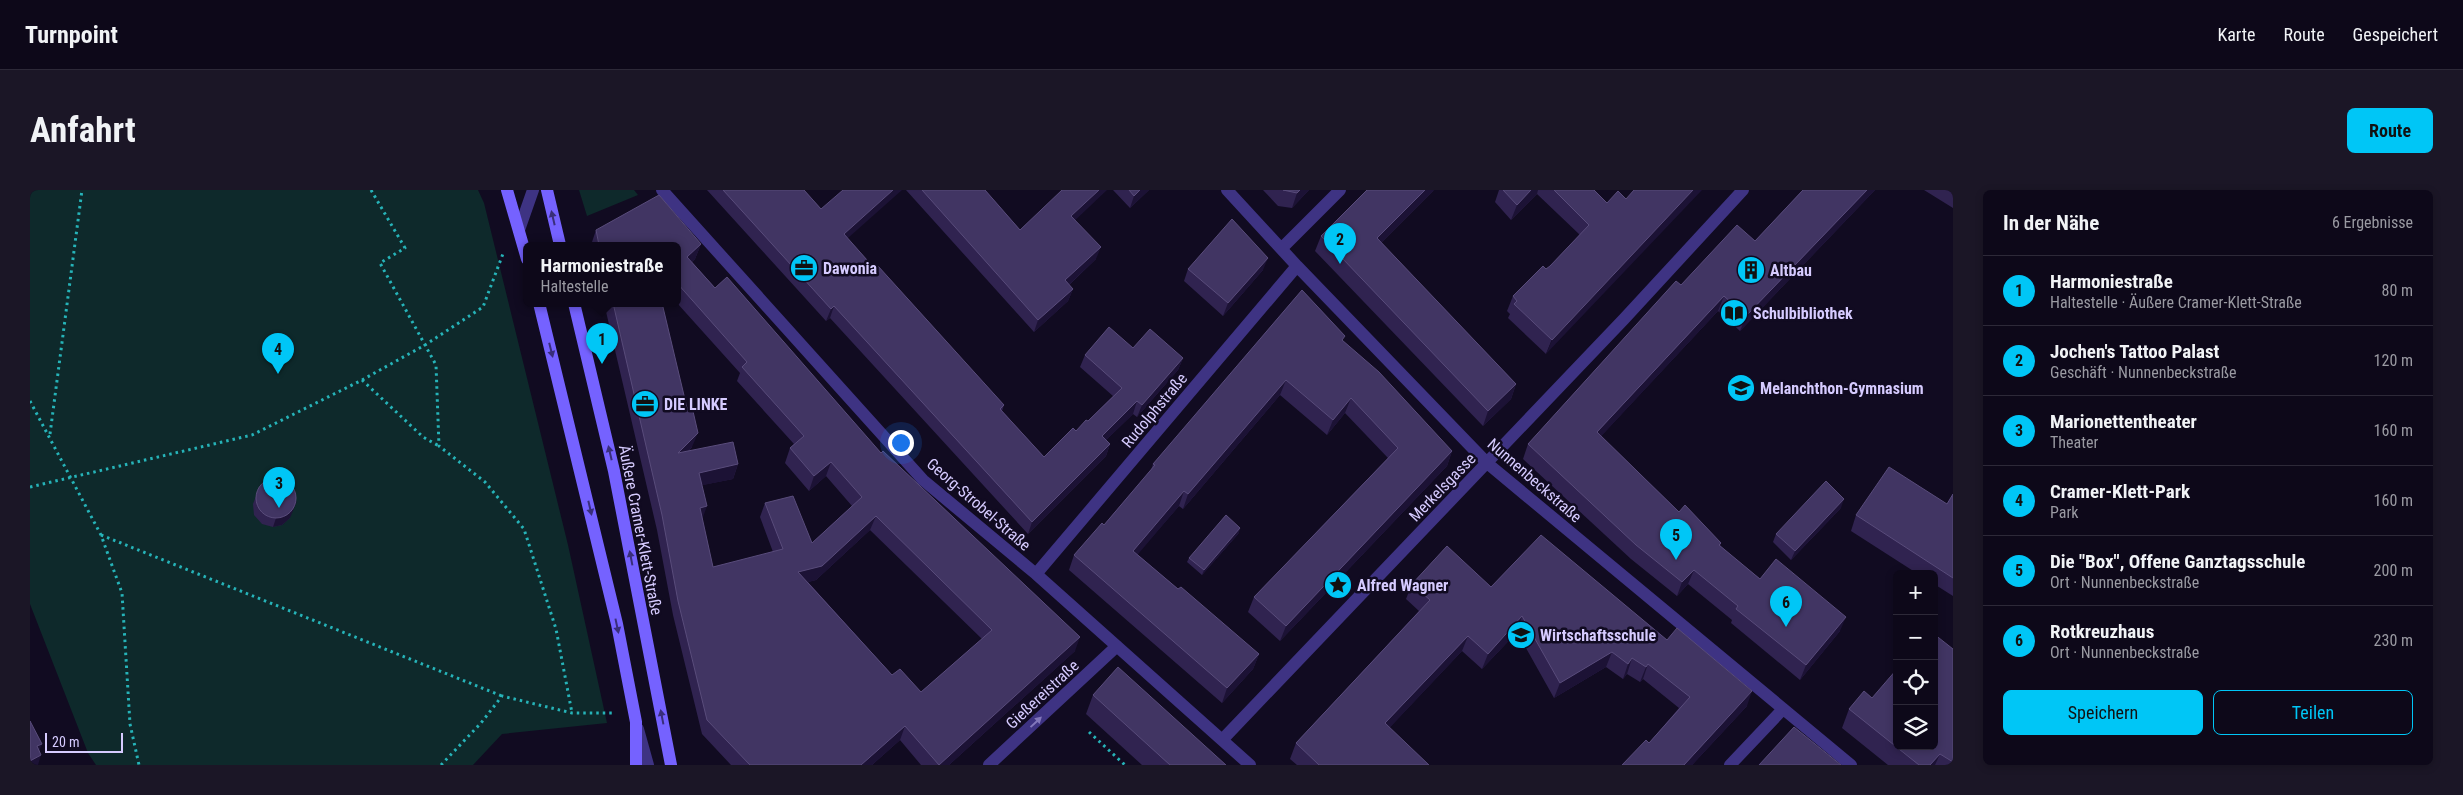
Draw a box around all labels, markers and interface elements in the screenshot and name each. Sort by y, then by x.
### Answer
text: Turnpoint [25,21,118,49]
text: Karte [2217,24,2256,45]
text: Route [2284,24,2325,45]
text: Gespeichert [2353,24,2438,45]
button: Route [2347,108,2433,153]
text: Anfahrt [30,110,136,151]
one-way arrow [549,210,557,225]
text: In der Nähe [2003,211,2099,235]
text: 6 Ergebnisse [2332,213,2413,232]
pin: 2 [1324,223,1356,264]
popup [523,242,681,307]
office icon: Dawonia [789,253,819,283]
text: Harmoniestraße [541,254,663,277]
building icon: Altbau [1736,255,1766,285]
place label: Dawonia [823,259,878,278]
place label: Altbau [1770,261,1812,280]
text: Harmoniestraße [2050,270,2173,293]
text: Haltestelle [541,277,608,296]
text: 1 [2015,281,2023,300]
text: 80 m [2381,281,2413,300]
text: Haltestelle · Äußere Cramer-Klett-Straße [2050,293,2302,312]
library icon: Schulbibliothek [1719,298,1749,328]
place label: Schulbibliothek [1753,304,1853,323]
pin: 1 [586,323,618,364]
pin: 4 [262,333,294,374]
text: Jochen's Tattoo Palast [2050,340,2219,363]
one-way arrow [547,342,555,357]
text: 2 [2015,351,2023,370]
text: 120 m [2374,351,2413,370]
text: Geschäft · Nunnenbeckstraße [2050,363,2237,382]
street label: Rudolphstraße [1118,369,1191,452]
school or university icon: Melanchthon-Gymnasium [1726,373,1756,403]
place label: Melanchthon-Gymnasium [1760,379,1924,398]
office icon: DIE LINKE [630,389,660,419]
place label: DIE LINKE [664,395,728,414]
text: Marionettentheater [2050,410,2197,433]
text: 3 [2015,421,2023,440]
text: 160 m [2374,421,2413,440]
your location [888,430,914,456]
text: Theater [2050,433,2098,452]
street label: Nunnenbeckstraße [1484,434,1586,526]
street label: Äußere Cramer-Klett-Straße [615,443,666,617]
one-way arrow [606,446,614,461]
street label: Merkelsgasse [1405,449,1480,525]
street label: Georg-Strobel-Straße [923,454,1035,555]
pin: 3 [263,467,295,508]
text: Cramer-Klett-Park [2050,480,2190,503]
text: 4 [2015,491,2023,510]
text: 160 m [2374,491,2413,510]
one-way arrow [586,500,594,515]
text: Park [2050,503,2079,522]
pin: 5 [1660,519,1692,560]
one-way arrow [626,549,634,565]
text: Die "Box", Offene Ganztagsschule [2050,550,2305,573]
text: 5 [2015,561,2023,580]
text: 200 m [2374,561,2413,580]
place icon: Alfred Wagner [1323,570,1353,600]
map controls [1893,570,1938,750]
button: + [1893,570,1938,615]
text: Ort · Nunnenbeckstraße [2050,573,2199,592]
place label: Alfred Wagner [1357,576,1448,595]
pin: 6 [1770,586,1802,627]
button: − [1893,615,1938,660]
one-way arrow [614,619,622,635]
school or university icon: Wirtschaftsschule [1506,620,1536,650]
text: Rotkreuzhaus [2050,620,2154,643]
place label: Wirtschaftsschule [1540,626,1656,645]
text: 6 [2015,631,2023,650]
text: 230 m [2374,631,2413,650]
text: Ort · Nunnenbeckstraße [2050,643,2199,662]
street label: Gießereistraße [1002,656,1083,733]
button: locate [1893,660,1938,705]
button: Speichern [2003,690,2203,735]
button: Teilen [2213,690,2413,735]
button: layers [1893,705,1938,750]
one-way arrow [657,709,665,725]
one-way arrow [1029,716,1041,728]
scale bar [45,730,122,753]
text: 20 m [52,734,80,750]

